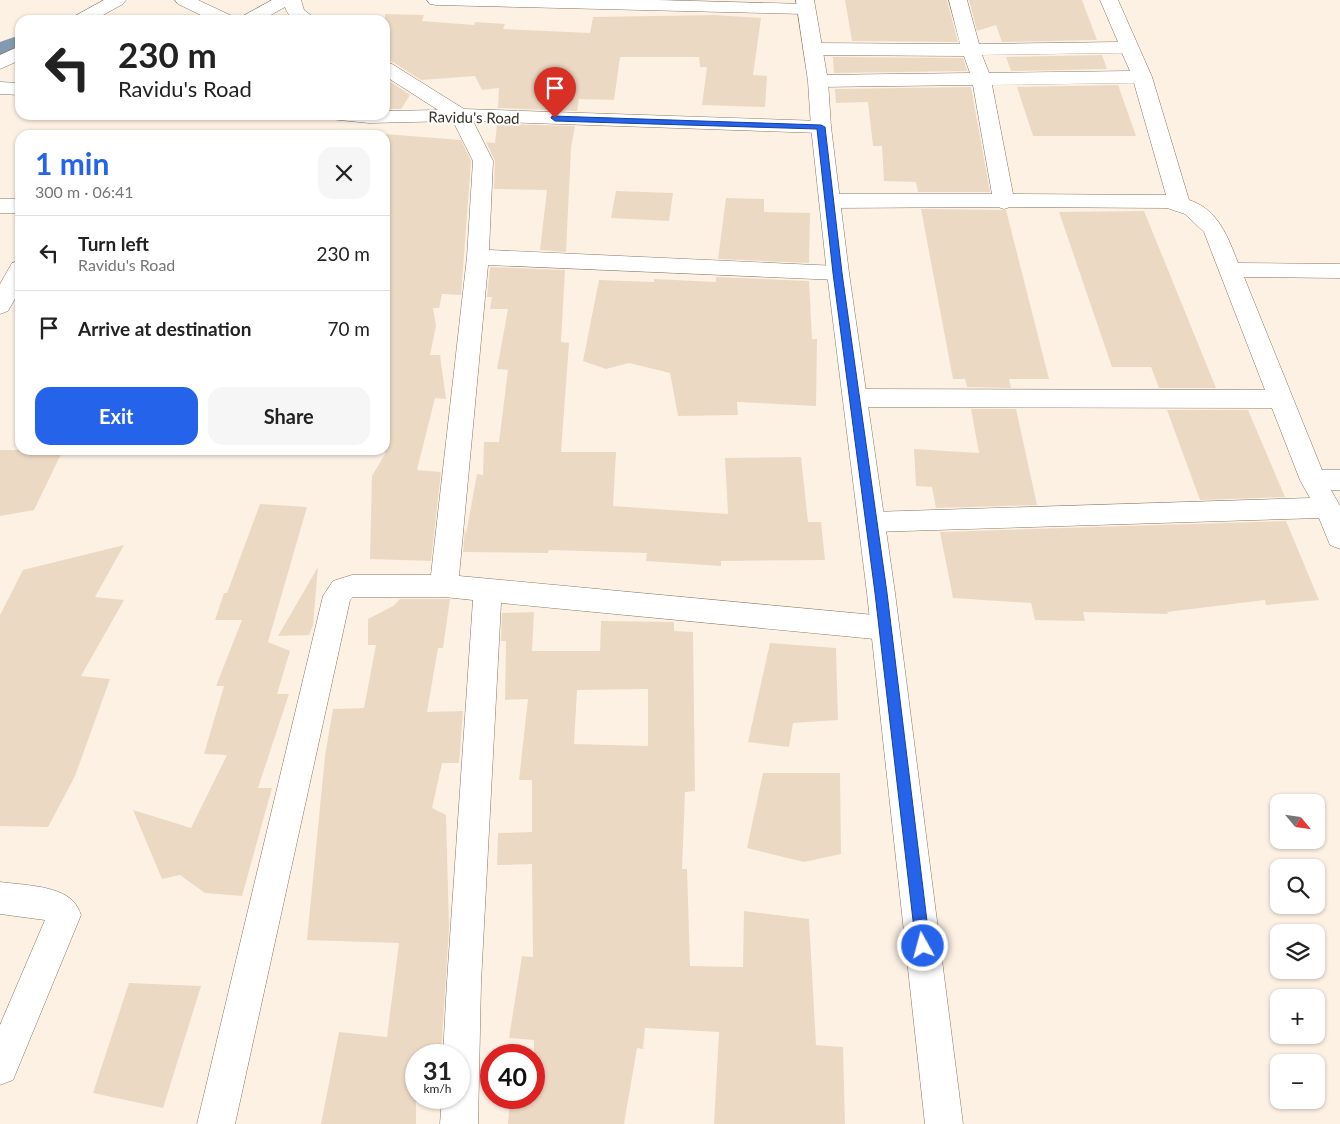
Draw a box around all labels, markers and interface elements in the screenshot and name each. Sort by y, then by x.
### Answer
text: 230 m [118,33,217,75]
icon: left [35,35,100,100]
pin [534,67,576,118]
icon: arrive [541,74,569,102]
text: Ravidu's Road [118,75,252,102]
street label: Ravidu's Road [428,107,520,127]
text: 1 min [35,145,109,181]
button: close [318,147,370,199]
text: 300 m · 06:41 [35,182,134,201]
text: Turn left [78,232,149,255]
icon: left [35,239,63,267]
text: 230 m [316,242,370,265]
text: Ravidu's Road [78,255,175,274]
icon: arrive [35,314,63,342]
text: Arrive at destination [78,317,251,340]
text: 70 m [327,317,370,340]
button: Exit [35,387,198,445]
button: Share [208,387,370,445]
north arrow [1270,794,1325,849]
map controls [1270,794,1325,1109]
button: search [1270,859,1325,914]
position arrow [896,919,948,971]
button: layers [1270,924,1325,979]
button: + [1270,989,1325,1044]
speed limit sign: 40 [480,1044,545,1109]
button: − [1270,1054,1325,1109]
text: 31 [423,1055,452,1085]
text: km/h [423,1081,452,1096]

